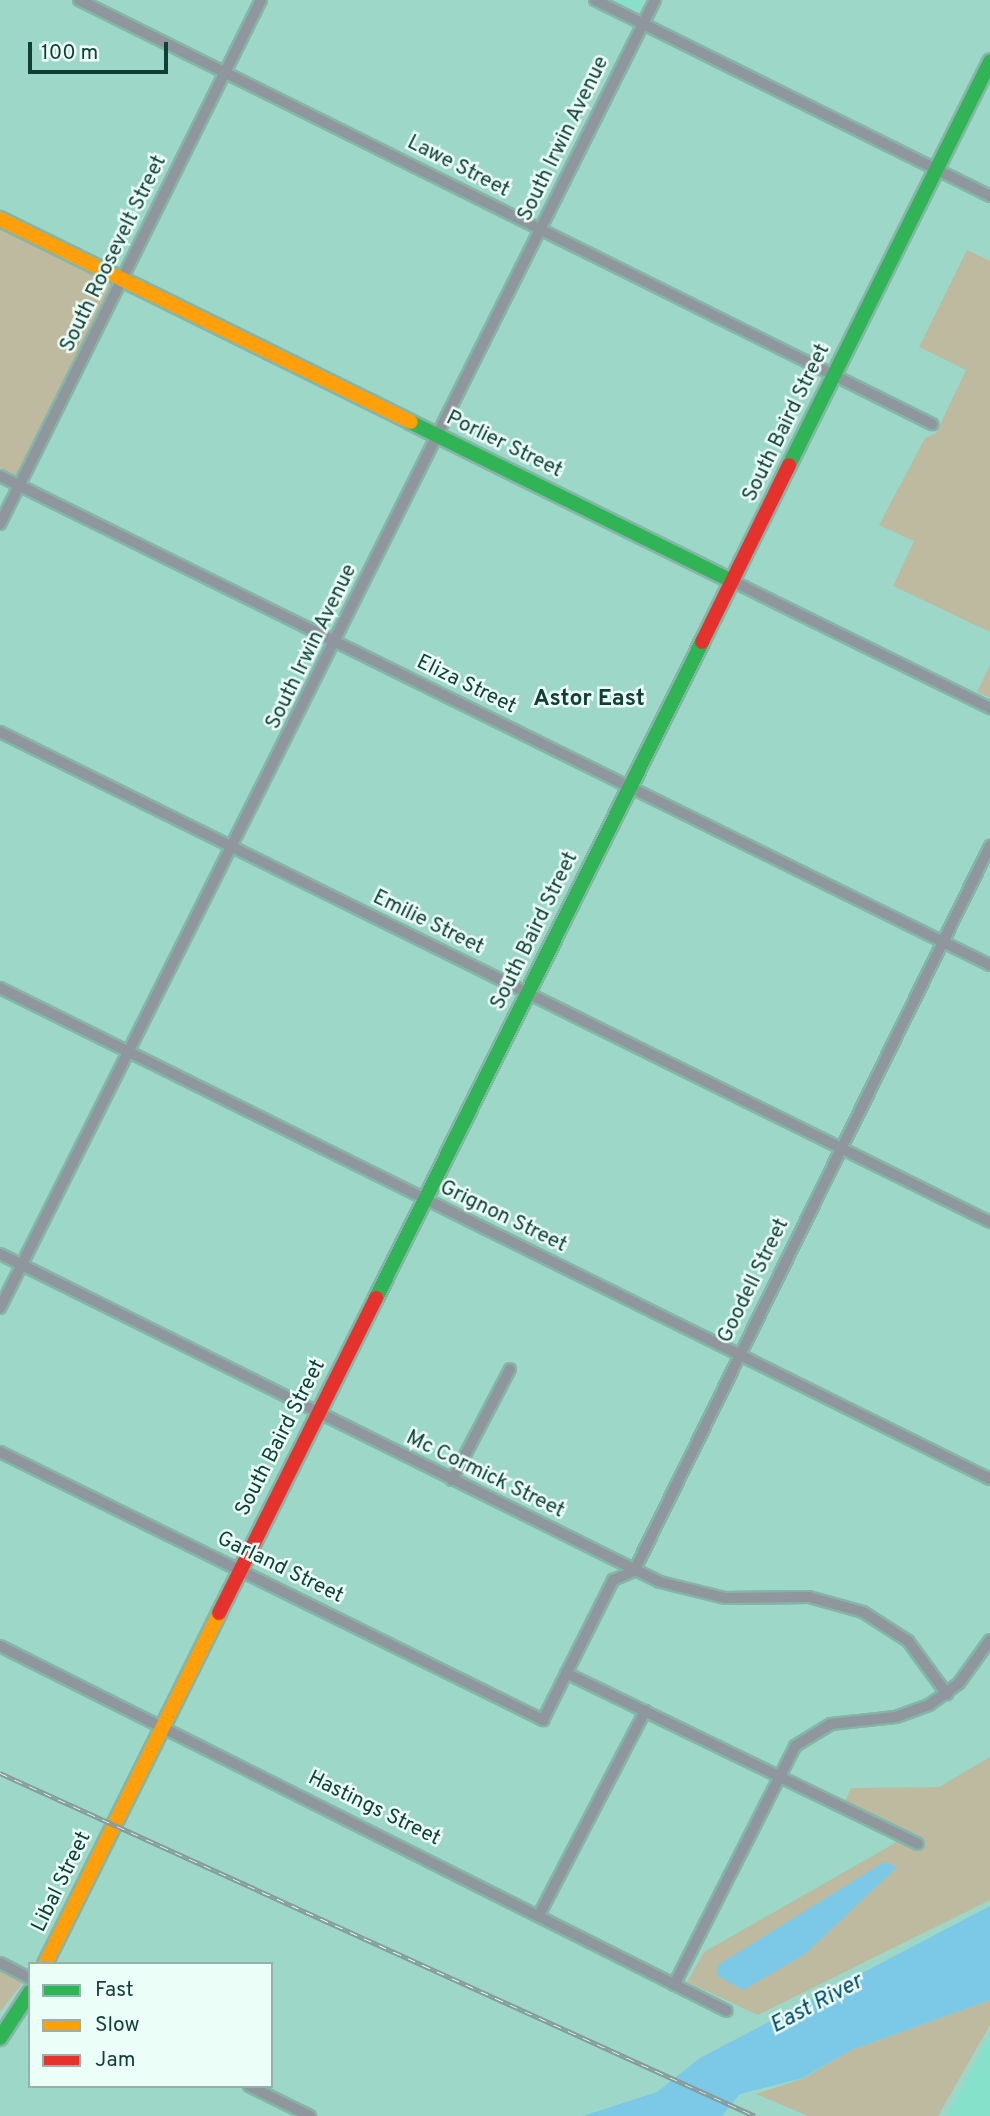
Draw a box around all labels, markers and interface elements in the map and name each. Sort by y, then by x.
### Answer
scale bar [32,28,172,72]
text: 100 m [41,40,98,67]
street label: South Irwin Avenue [513,52,615,226]
street label: Lawe Street [403,130,513,204]
street label: South Roosevelt Street [55,152,173,356]
street label: South Baird Street [738,340,836,506]
street label: Porlier Street [442,406,566,484]
street label: South Irwin Avenue [261,560,363,734]
street label: Eliza Street [412,650,520,720]
district label: Astor East [533,686,645,714]
street label: South Baird Street [486,848,584,1014]
street label: Emilie Street [368,885,488,961]
street label: Grignon Street [435,1175,571,1259]
street label: Goodell Street [713,1215,795,1347]
street label: South Baird Street [231,1355,331,1521]
street label: Mc Cormick Street [402,1426,568,1524]
street label: Garland Street [213,1527,347,1609]
street label: Hastings Street [304,1766,444,1852]
street label: Libal Street [27,1828,97,1936]
legend [28,1962,273,2088]
water label: East River [766,1969,868,2041]
text: Fast [95,1977,134,2004]
text: Slow [95,2012,140,2039]
text: Jam [95,2047,136,2074]

